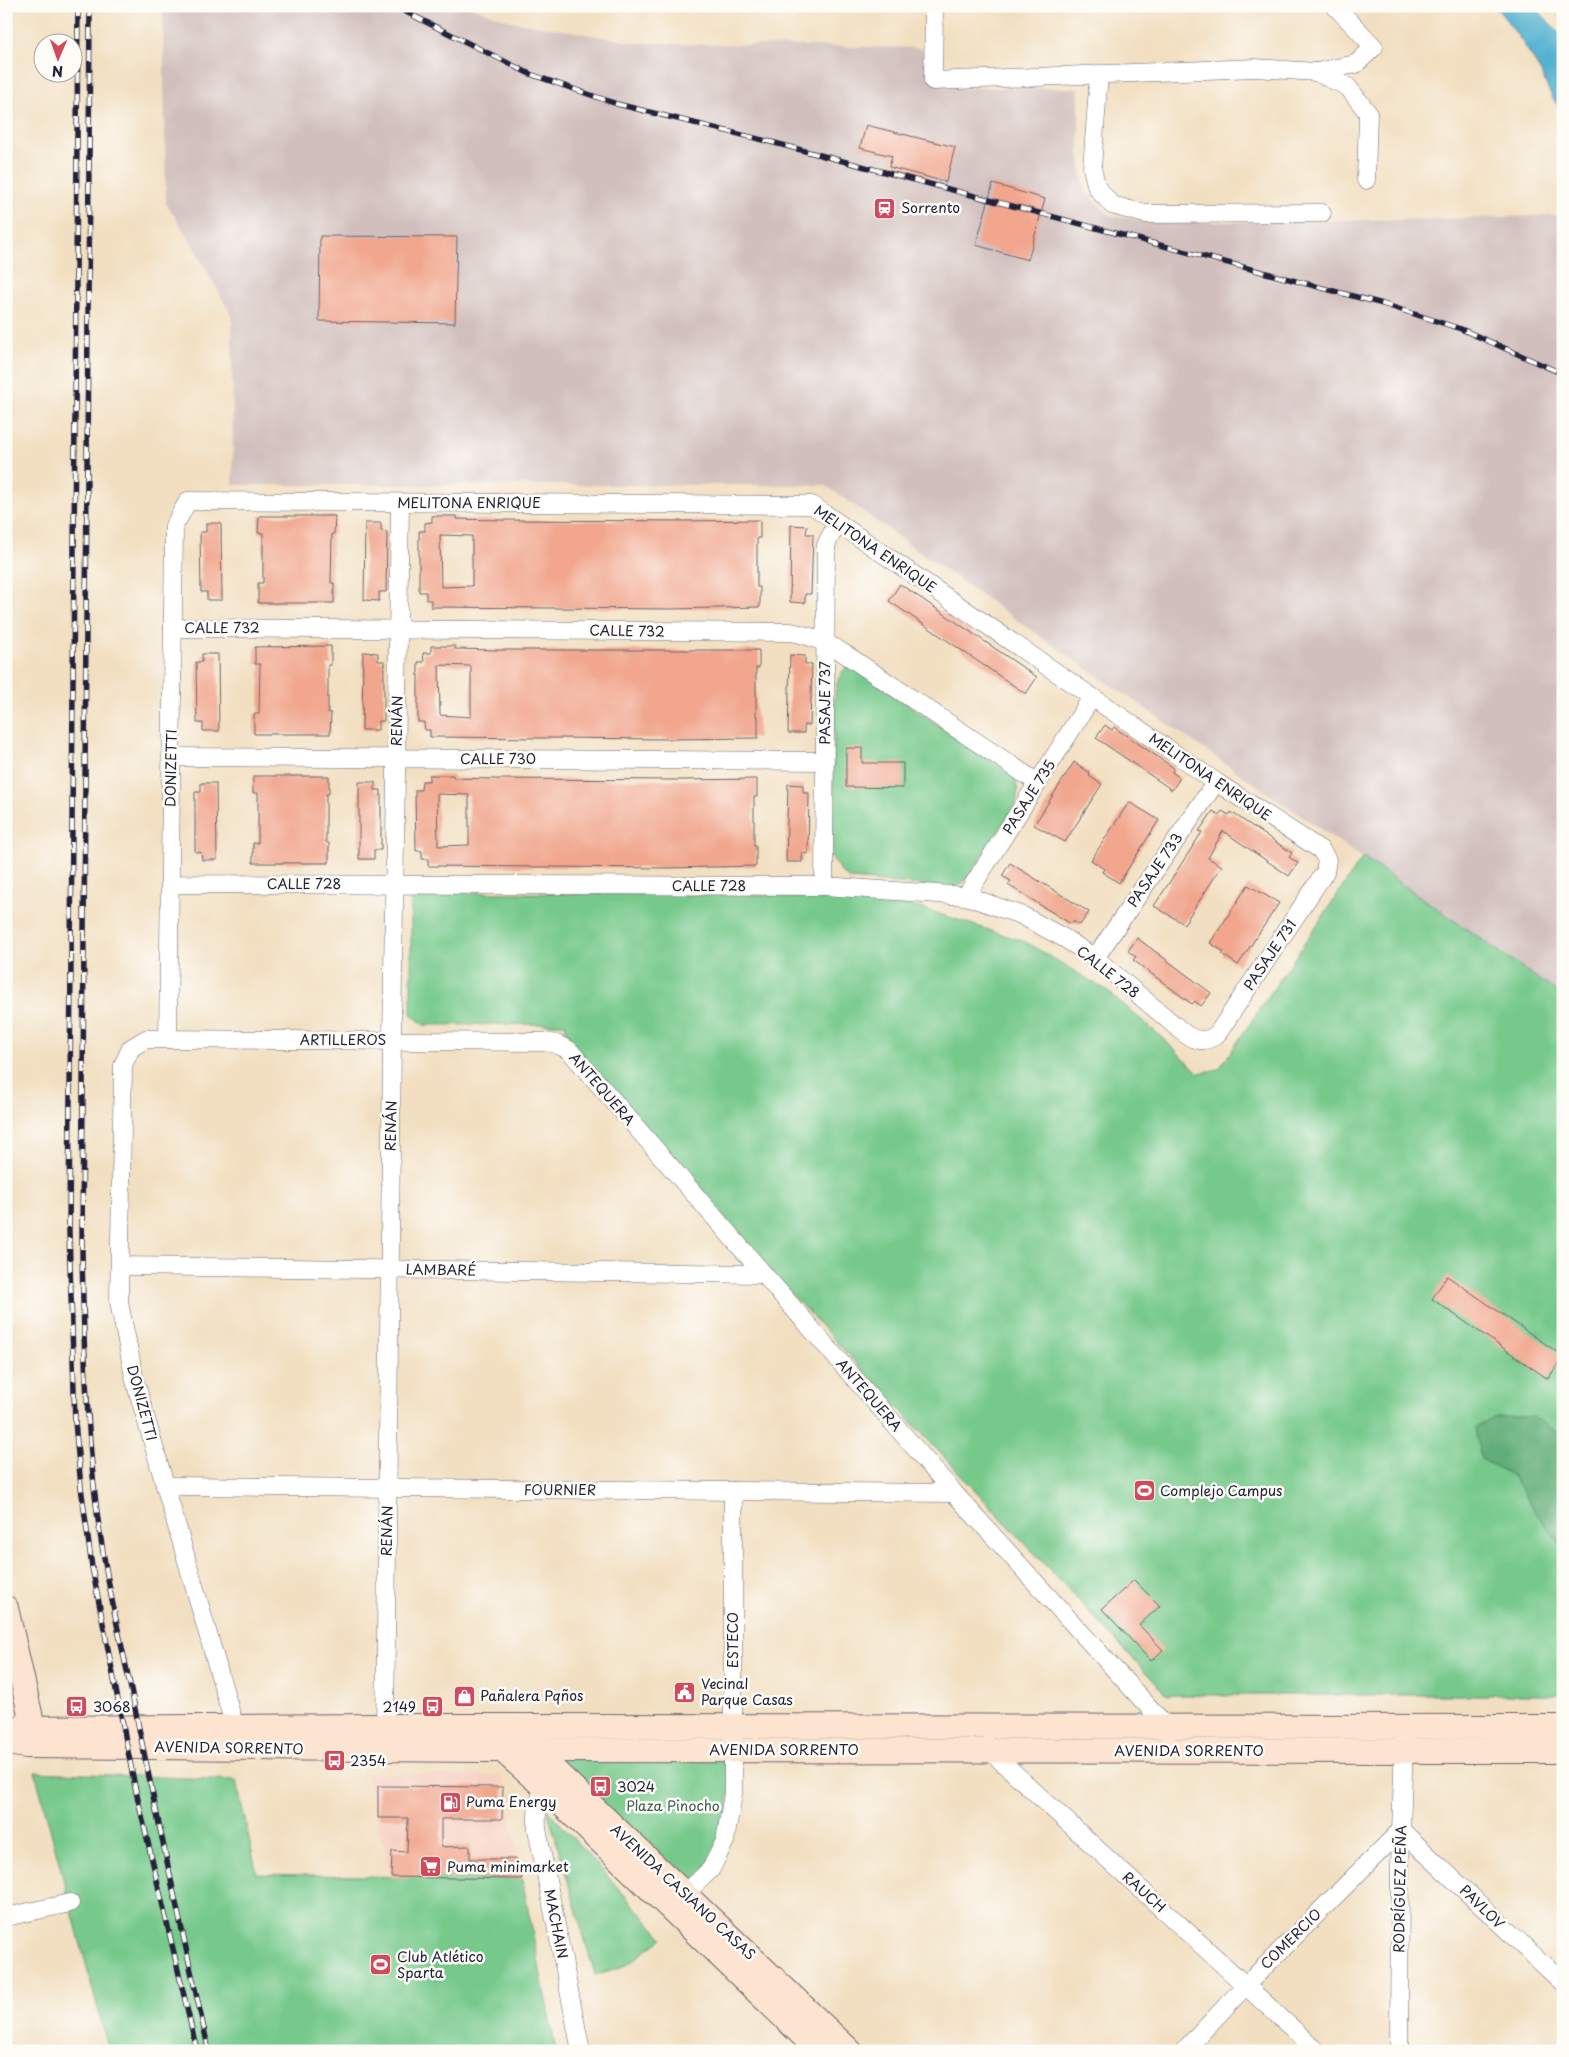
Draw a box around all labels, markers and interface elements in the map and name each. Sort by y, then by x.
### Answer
north arrow [32,32,82,82]
text: N [52,61,63,82]
station icon: Sorrento [873,196,897,220]
place label: Sorrento [901,197,960,218]
street label: MELITONA ENRIQUE [397,492,541,513]
street label: MELITONA ENRIQUE [810,500,941,598]
street label: CALLE 732 [184,617,260,638]
street label: CALLE 732 [589,619,665,642]
street label: PASAJE 737 [814,661,835,745]
street label: RENÁN [386,695,407,747]
street label: MELITONA ENRIQUE [1145,728,1276,826]
street label: DONIZETTI [159,729,182,807]
street label: CALLE 730 [460,748,536,769]
street label: PASAJE 735 [997,755,1060,838]
street label: PASAJE 733 [1122,828,1187,911]
street label: CALLE 728 [267,873,341,894]
street label: CALLE 728 [672,875,746,896]
street label: PASAJE 731 [1238,915,1301,994]
street label: CALLE 728 [1072,940,1144,1003]
street label: ARTILLEROS [300,1029,386,1050]
street label: ANTEQUERA [565,1047,640,1130]
street label: RENÁN [380,1100,401,1152]
street label: LAMBARÉ [405,1258,477,1281]
street label: ANTEQUERA [832,1353,907,1436]
street label: DONIZETTI [122,1363,163,1443]
street label: FOURNIER [524,1479,596,1500]
sports icon: Complejo Campus [1132,1479,1156,1503]
place label: Complejo Campus [1160,1480,1282,1501]
street label: RENÁN [376,1505,397,1557]
street label: ESTECO [722,1612,743,1668]
place label: Vecinal Parque Casas [701,1673,793,1710]
public building icon: Vecinal Parque Casas [673,1680,697,1704]
shop icon: Pañalera Pqños [452,1684,476,1708]
place label: Pañalera Pqños [480,1685,583,1706]
bus stop icon: 3068 [65,1695,89,1719]
bus stop icon: 2149 [420,1695,444,1719]
place label: 3068 [93,1696,131,1717]
place label: 2149 [383,1696,416,1717]
street label: AVENIDA SORRENTO [154,1736,304,1759]
street label: AVENIDA SORRENTO [709,1739,859,1760]
street label: AVENIDA SORRENTO [1114,1740,1264,1761]
bus stop icon: 2354 [322,1749,346,1773]
place label: 2354 [350,1750,386,1771]
bus stop icon: 3024 [589,1775,613,1799]
place label: 3024 [617,1776,655,1797]
fuel station icon: Puma Energy [438,1790,462,1814]
place label: Puma Energy [466,1791,556,1812]
park label: Plaza Pinocho [626,1795,720,1816]
street label: AVENIDA CASIANO CASAS [606,1819,760,1965]
street label: RODRÍGUEZ PEÑA [1388,1824,1411,1953]
supermarket icon: Puma minimarket [419,1855,443,1879]
place label: Puma minimarket [447,1856,569,1877]
street label: RAUCH [1118,1866,1171,1917]
street label: PAVLOV [1455,1880,1510,1934]
street label: MACHAIN [539,1887,574,1961]
street label: COMERCIO [1255,1903,1326,1974]
place label: Club Atlético Sparta [397,1946,484,1983]
sports icon: Club Atlético Sparta [369,1953,393,1977]

